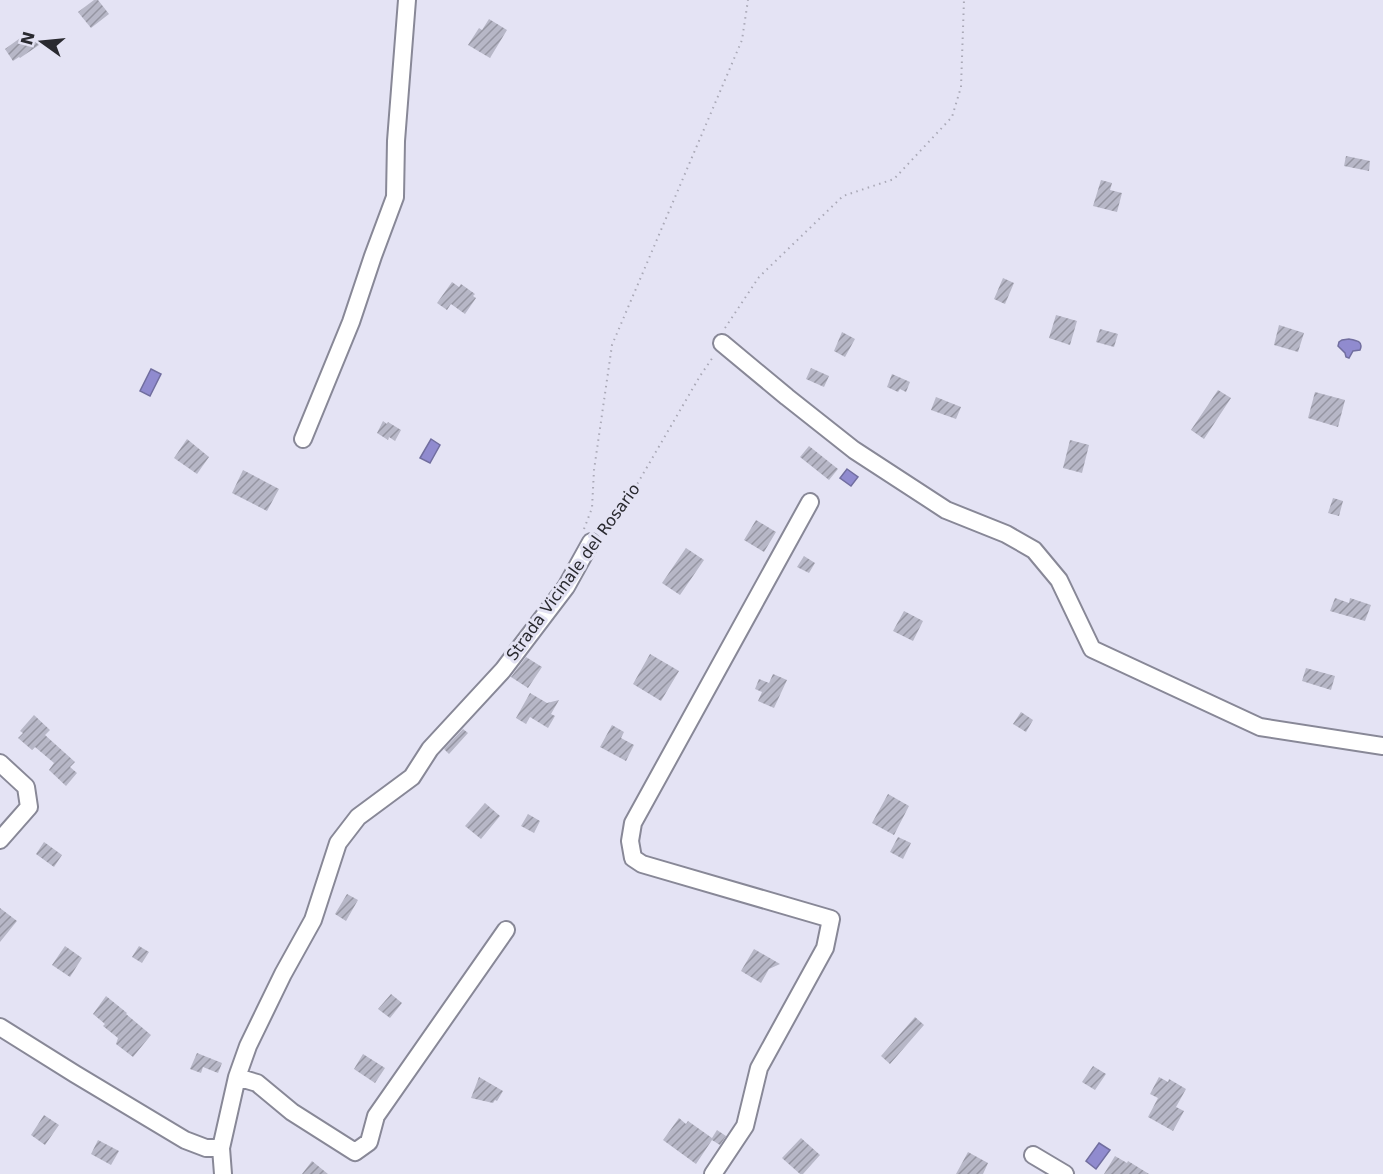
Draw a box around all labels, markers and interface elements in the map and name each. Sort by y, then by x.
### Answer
north arrow [12,12,72,72]
text: N [17,29,39,47]
street label: Strada Vicinale del Rosario [502,480,644,664]

